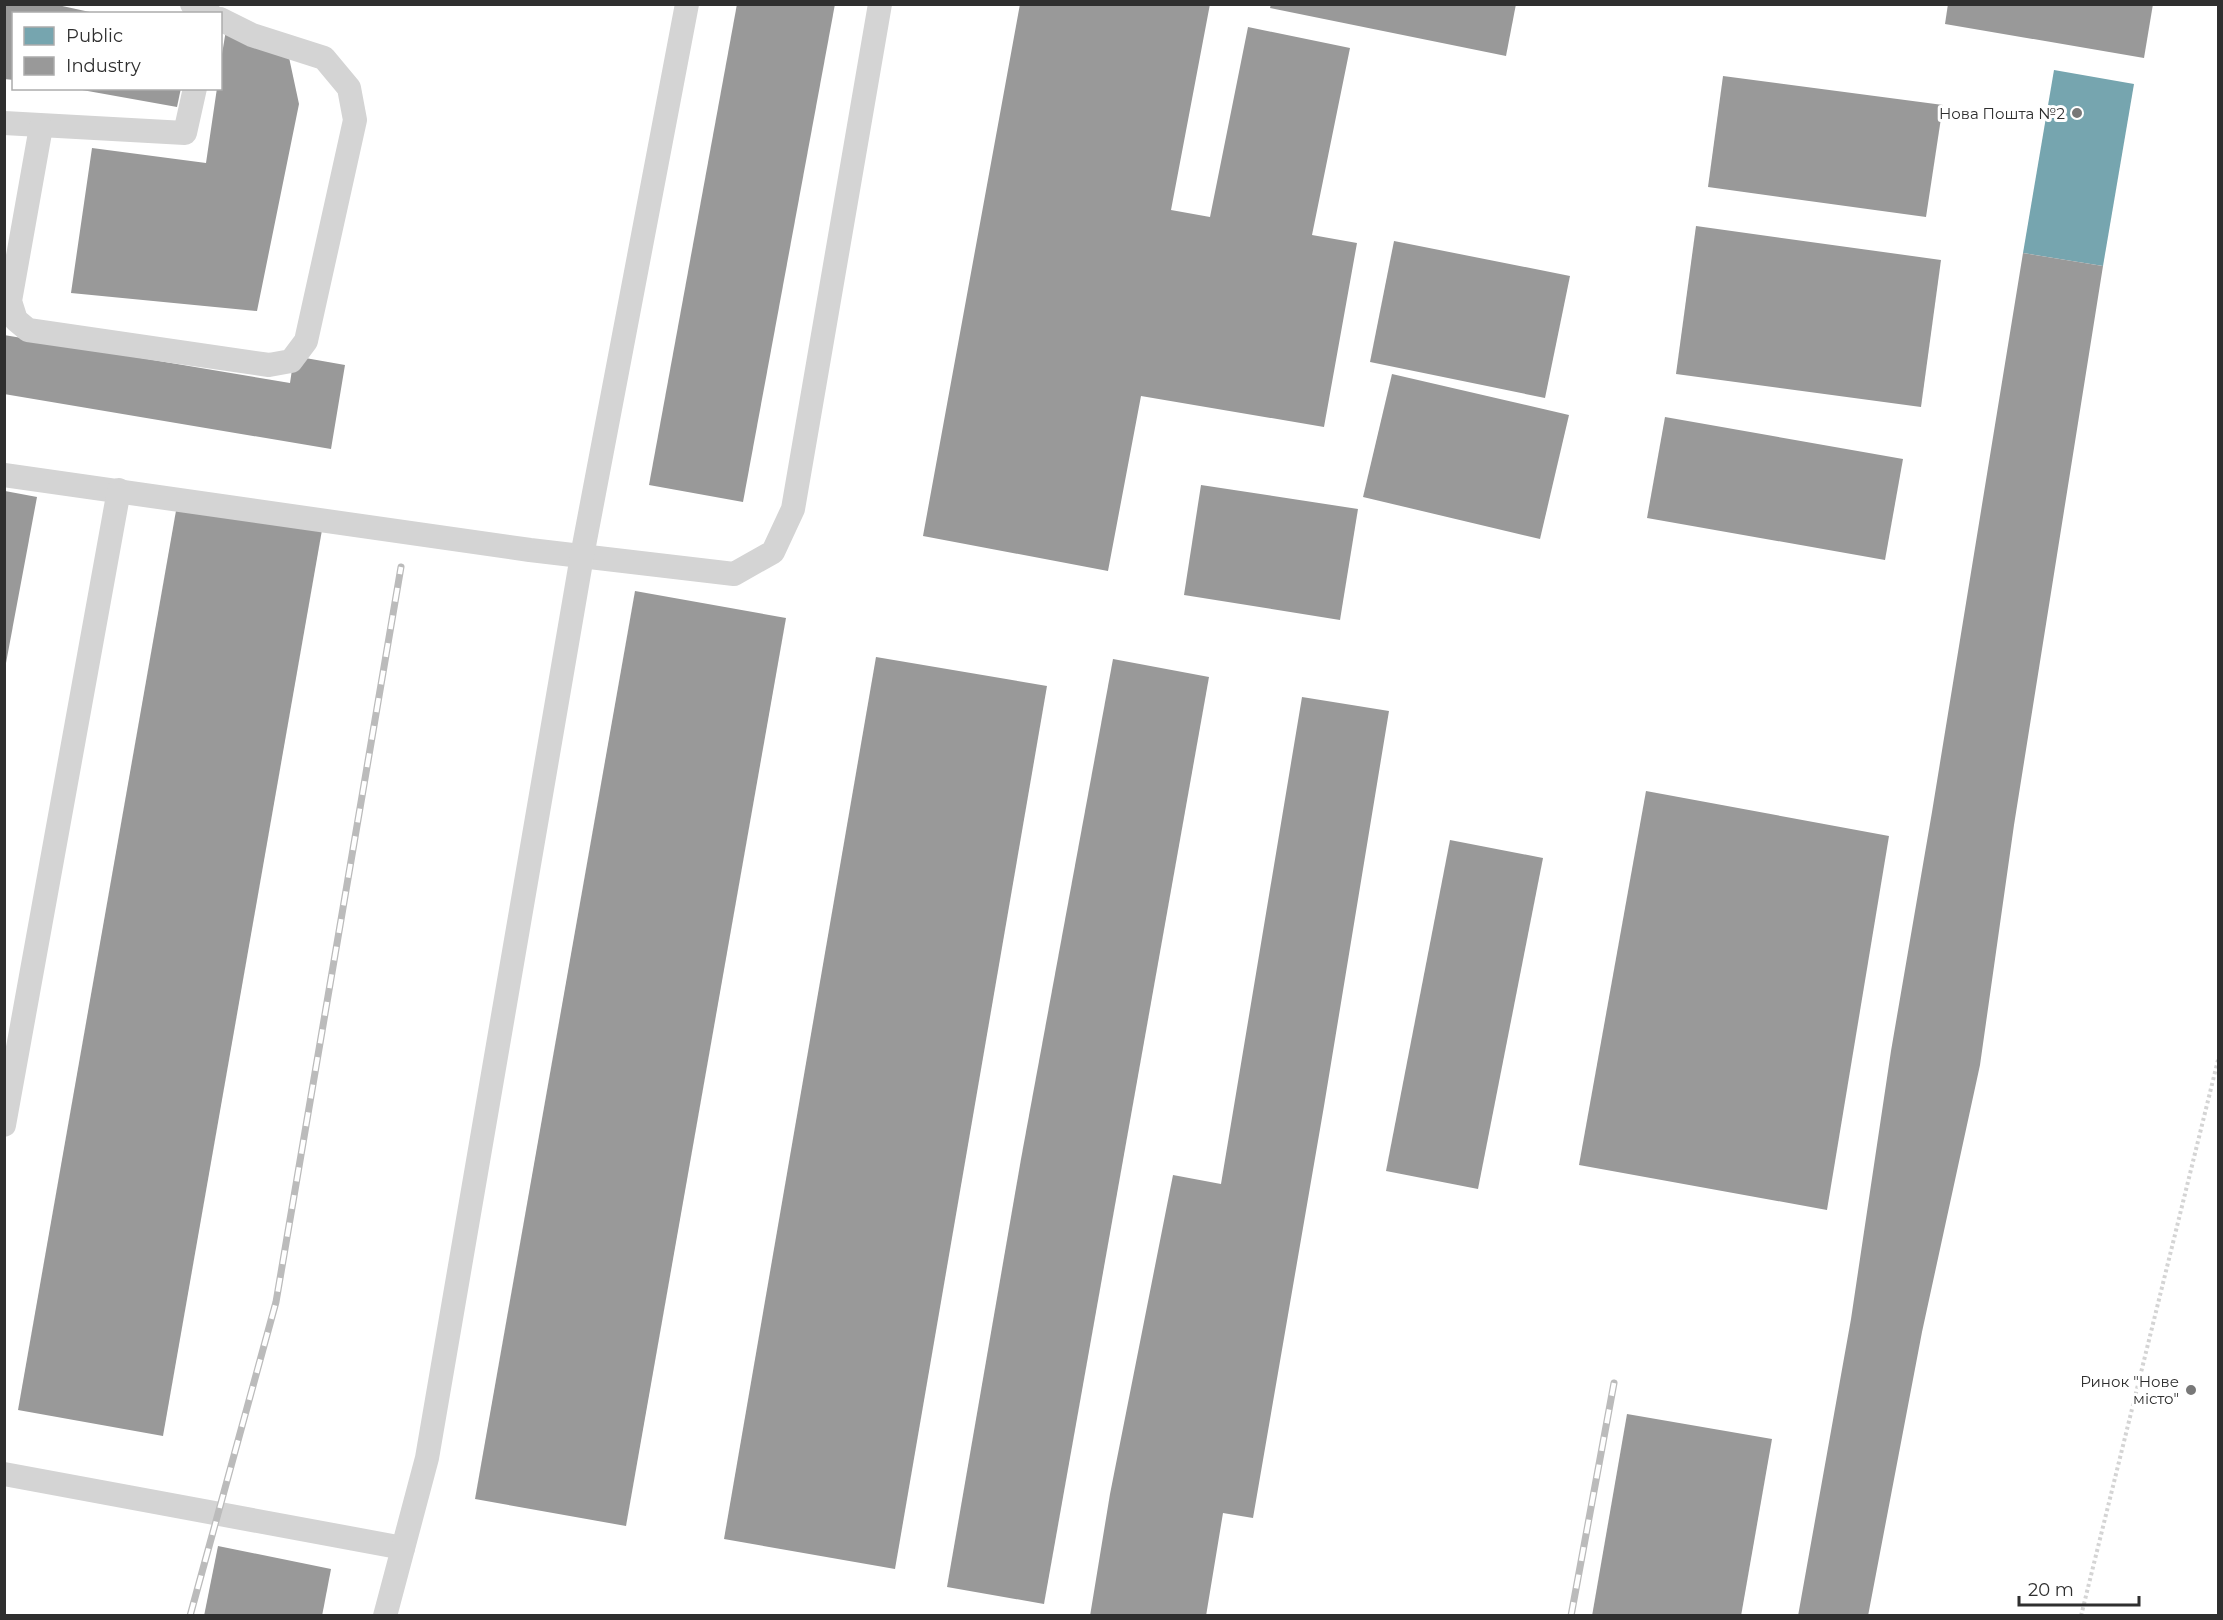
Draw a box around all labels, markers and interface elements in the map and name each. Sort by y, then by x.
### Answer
legend [12,12,222,90]
text: Public [66,25,123,47]
text: Industry [66,55,141,77]
place label: Нова Пошта №2 [1939,104,2065,123]
marker: Нова Пошта №2 [2070,106,2084,120]
place label: Ринок "Нове місто" [2080,1372,2179,1408]
marker: Ринок "Нове місто" [2184,1383,2198,1397]
scale bar [2019,1569,2139,1607]
text: 20 m [2028,1579,2074,1601]

